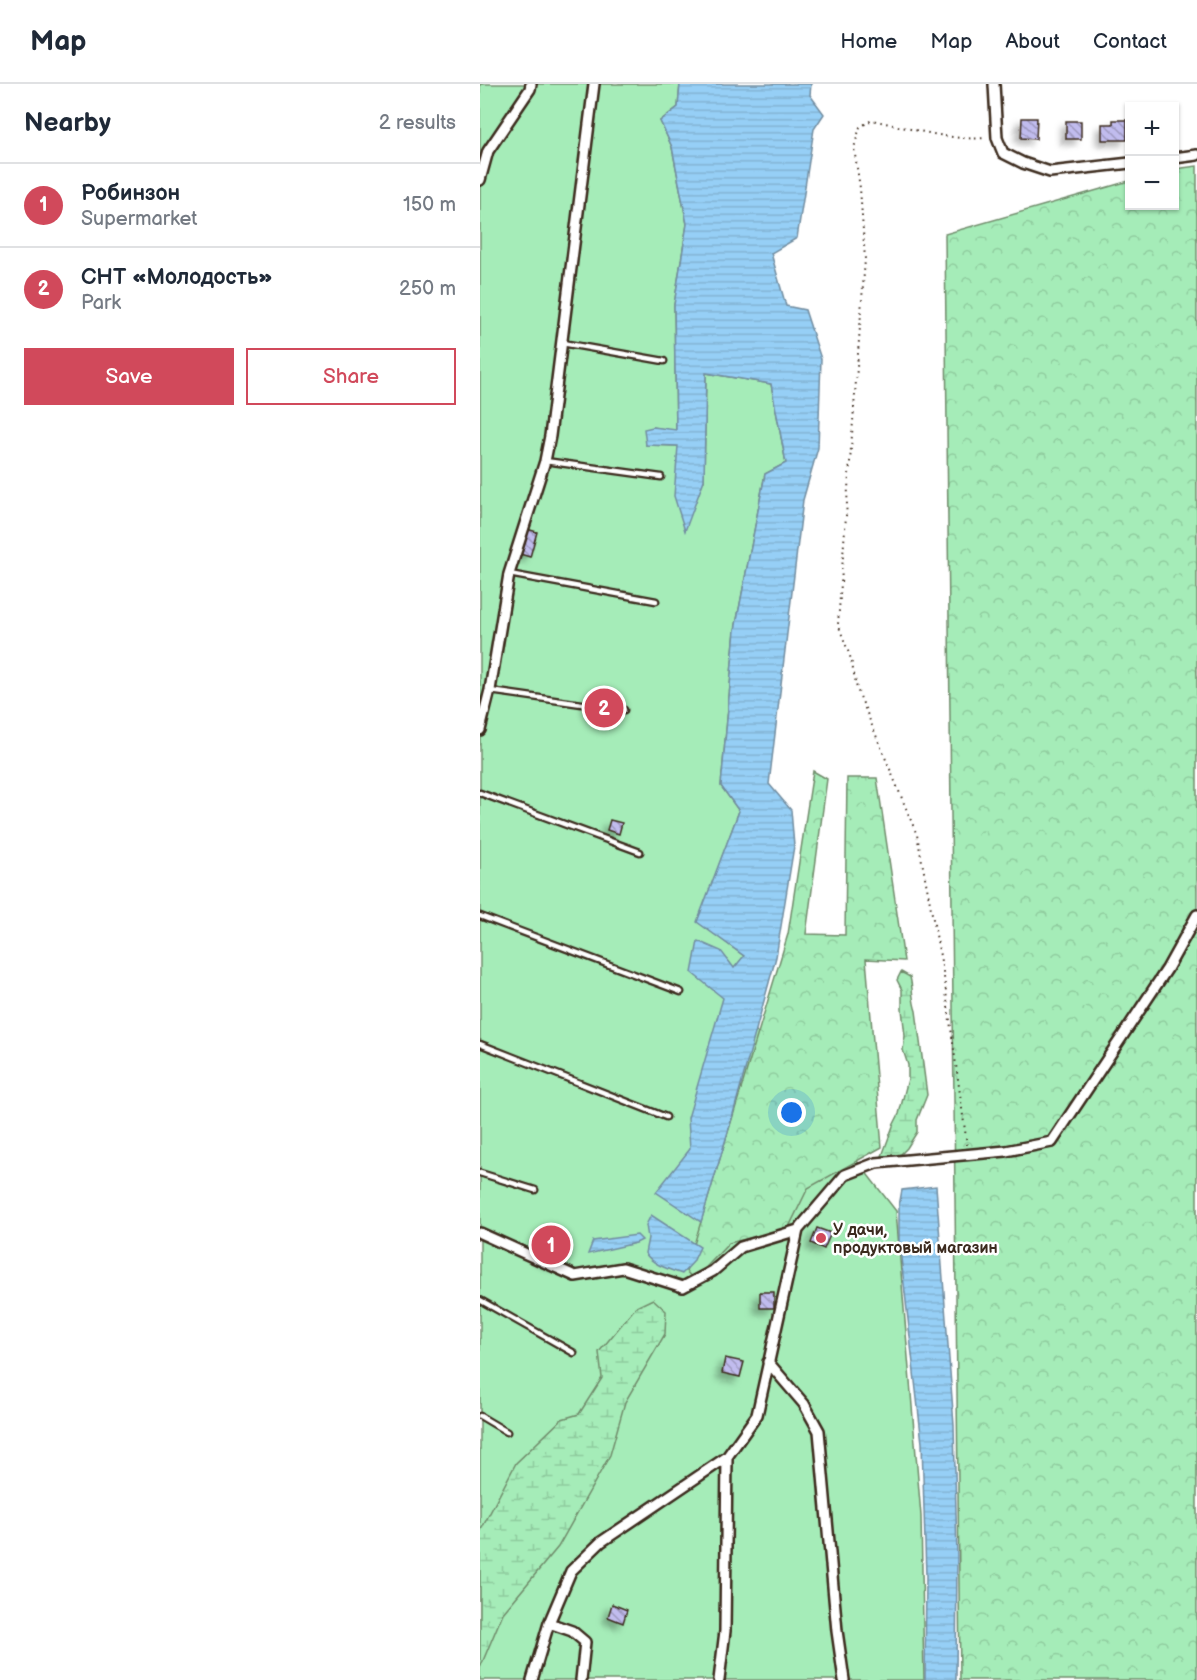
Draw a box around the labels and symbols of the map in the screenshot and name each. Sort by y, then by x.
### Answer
pin: 2 [584,686,624,730]
your location [777,1098,806,1127]
place label: У дачи, продуктовый магазин [833,1221,998,1258]
pin: 1 [532,1222,570,1268]
marker: У дачи, продуктовый магазин [814,1231,828,1245]

